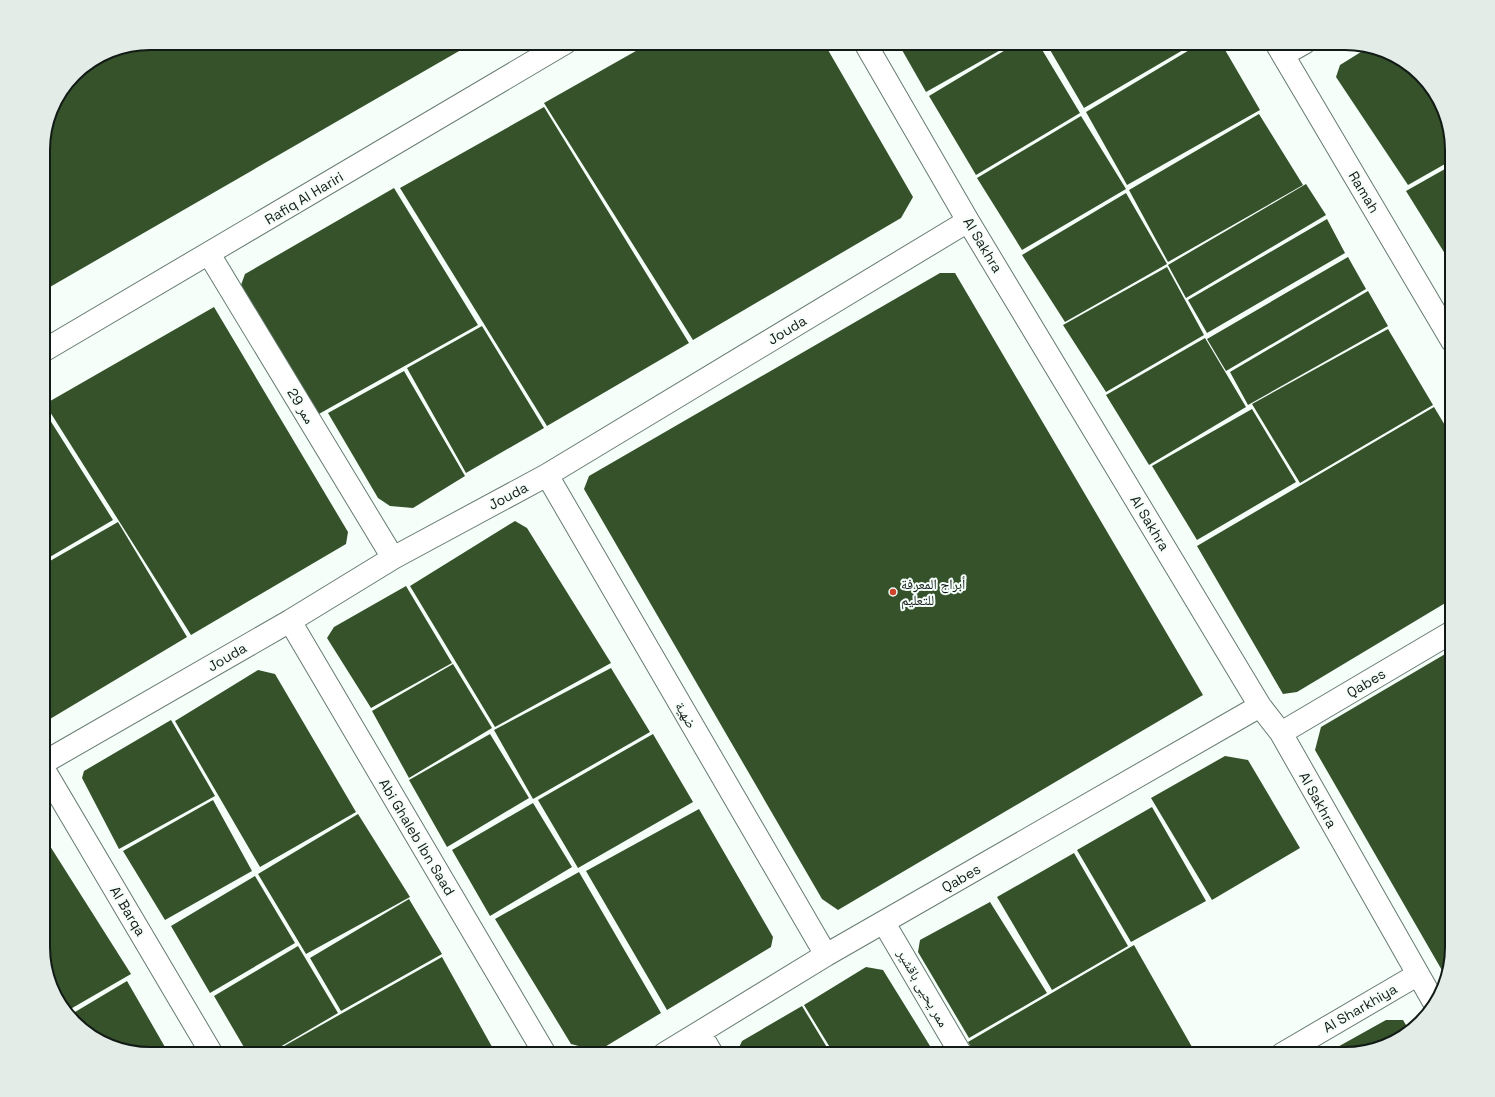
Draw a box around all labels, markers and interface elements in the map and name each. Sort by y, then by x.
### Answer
street label: Rafiq Al Hariri [261,167,347,229]
street label: Ramah [1345,168,1383,216]
street label: Al Sakhra [959,214,1007,276]
street label: Jouda [764,311,810,349]
street label: ممر 29 [283,385,319,427]
street label: Jouda [485,478,531,514]
street label: Al Sakhra [1126,492,1174,554]
place label: أبراج المعرفة للتعليم [901,575,965,610]
marker: أبراج المعرفة للتعليم [888,587,898,597]
street label: Jouda [204,639,250,675]
street label: Qabes [1343,664,1389,702]
street label: ضهية [671,698,701,732]
street label: Al Sakhra [1295,769,1341,831]
street label: Abi Ghaleb Ibn Saad [375,775,459,899]
street label: Qabes [938,860,984,896]
street label: Al Barqa [106,883,150,939]
street label: ممر يحيى باقشير [893,945,953,1030]
street label: Al Sharkhiya [1320,980,1400,1036]

